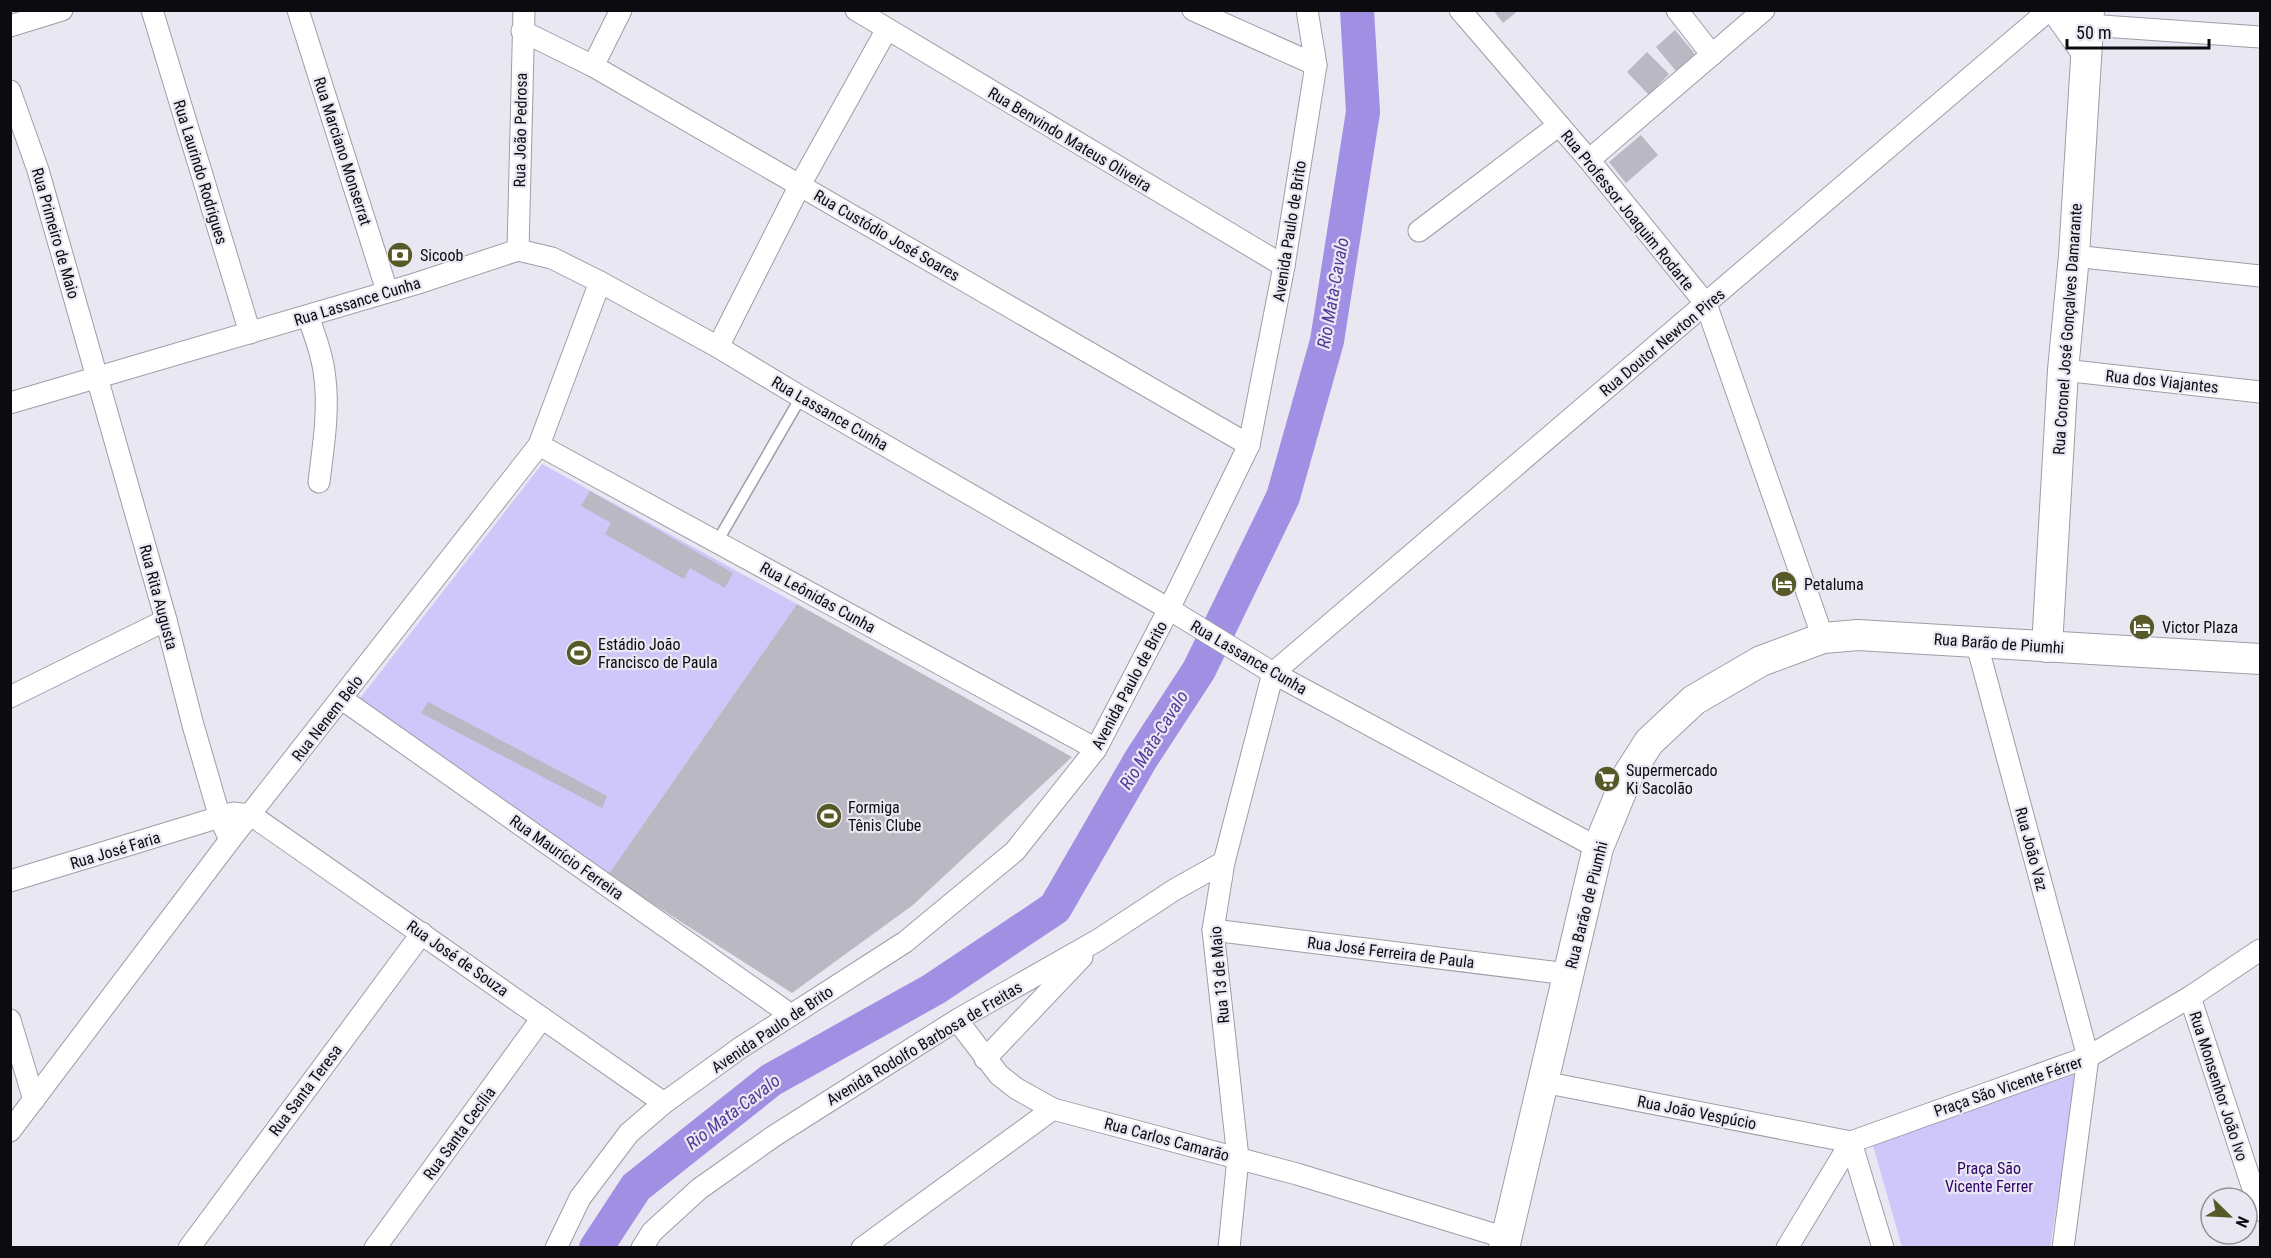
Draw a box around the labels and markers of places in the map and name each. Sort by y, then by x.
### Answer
bank icon: Sicoob [385,240,415,270]
place label: Sicoob [420,246,463,265]
hotel icon: Petaluma [1769,569,1799,599]
place label: Petaluma [1804,575,1864,594]
hotel icon: Victor Plaza [2127,612,2157,642]
place label: Victor Plaza [2162,618,2238,637]
place label: Estádio João Francisco de Paula [598,635,718,672]
sports icon: Estádio João Francisco de Paula [564,638,594,668]
place label: Supermercado Ki Sacolão [1626,761,1718,798]
supermarket icon: Supermercado Ki Sacolão [1592,764,1622,794]
place label: Formiga Tênis Clube [848,798,921,835]
sports icon: Formiga Tênis Clube [814,801,844,831]

